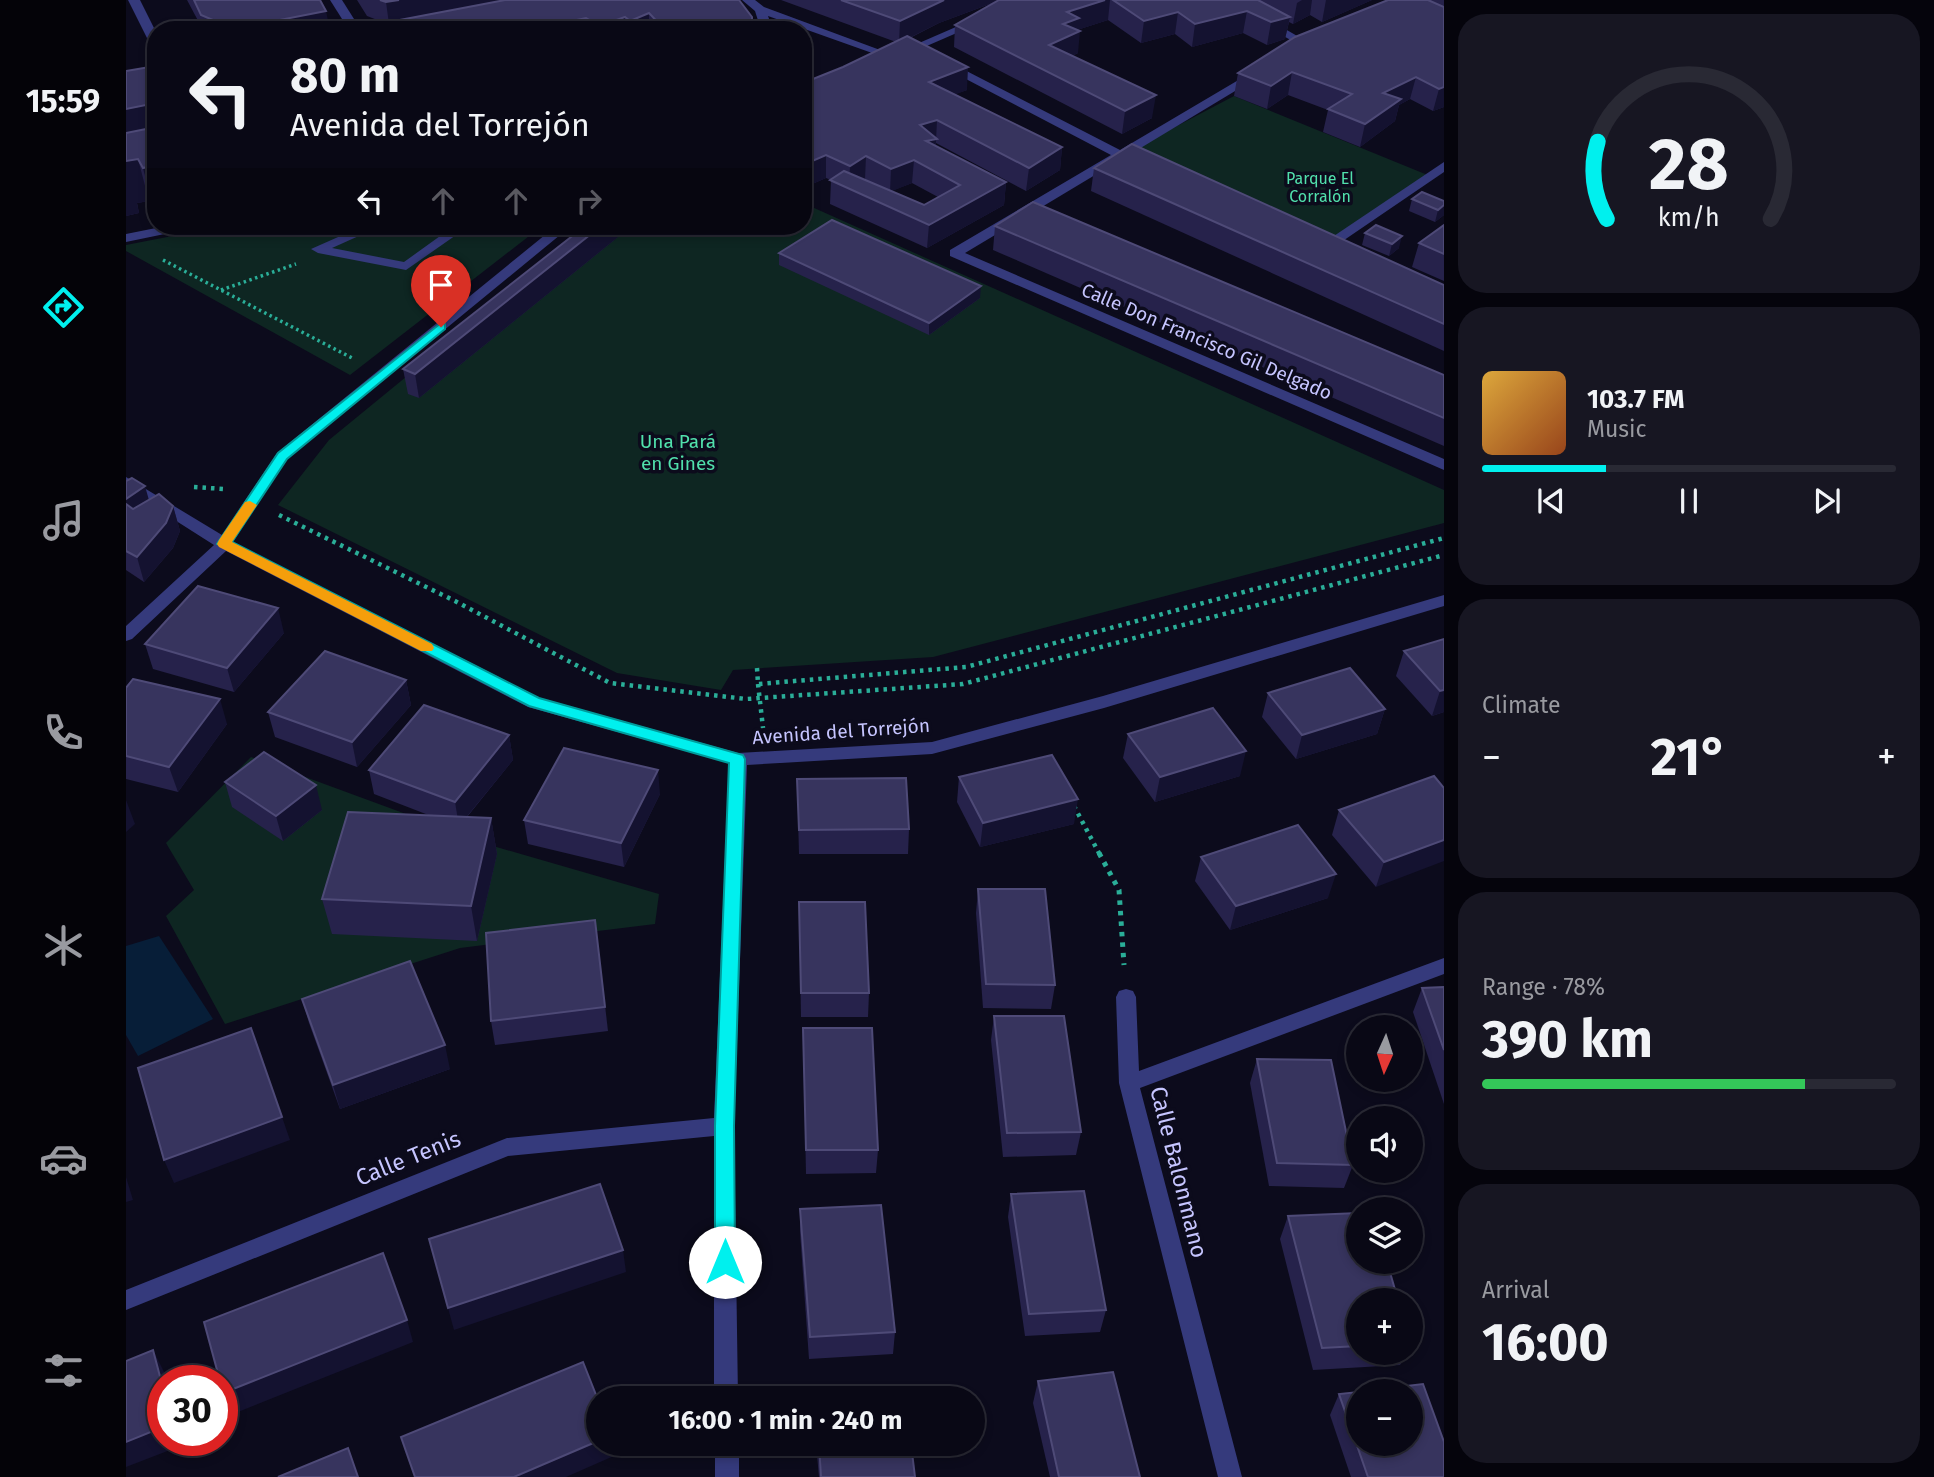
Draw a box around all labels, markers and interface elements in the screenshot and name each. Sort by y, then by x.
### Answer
text: 80 m [290,46,400,105]
icon: left [175,49,266,140]
text: 15:59 [26,82,100,120]
text: Avenida del Torrejón [290,106,590,144]
text: 28 [1649,122,1729,209]
park label: Parque El Corralón [1286,169,1354,206]
icon: left [351,182,389,220]
icon: ahead [424,182,462,220]
icon: ahead [497,182,535,220]
icon: right [570,182,608,220]
text: km/h [1658,203,1720,233]
pin [411,255,471,327]
icon: arrive [422,266,460,304]
street label: Calle Don Francisco Gil Delgado [1078,278,1336,405]
icon: directions [39,283,88,332]
text: 103.7 FM [1587,384,1685,415]
text: Music [1587,415,1647,443]
park label: Una Pará en Gines [640,430,716,475]
icon: previous [1532,482,1570,520]
icon: pause [1670,482,1708,520]
icon: next [1808,482,1846,520]
icon: music [39,496,88,545]
text: Climate [1482,691,1561,719]
icon: phone [39,708,88,757]
street label: Avenida del Torrejón [751,714,931,749]
text: 21° [1651,726,1728,789]
text: − [1482,734,1501,780]
text: + [1877,734,1896,780]
icon: climate [39,921,88,970]
text: Range · 78% [1482,973,1605,1001]
text: 390 km [1482,1008,1653,1071]
north arrow [1346,1015,1423,1092]
map controls [1346,1015,1423,1456]
street label: Calle Balonmano [1144,1083,1214,1261]
button: sound [1346,1106,1423,1183]
street label: Calle Tenis [351,1124,465,1192]
icon: car [39,1134,88,1183]
button: layers [1346,1197,1423,1274]
position arrow [688,1225,762,1299]
text: Arrival [1482,1276,1549,1304]
button: + [1346,1288,1423,1365]
text: 16:00 [1482,1311,1609,1374]
icon: filters [39,1346,88,1395]
speed limit sign: 30 [147,1365,238,1456]
button: − [1346,1379,1423,1456]
text: 16:00 · 1 min · 240 m [669,1405,902,1436]

